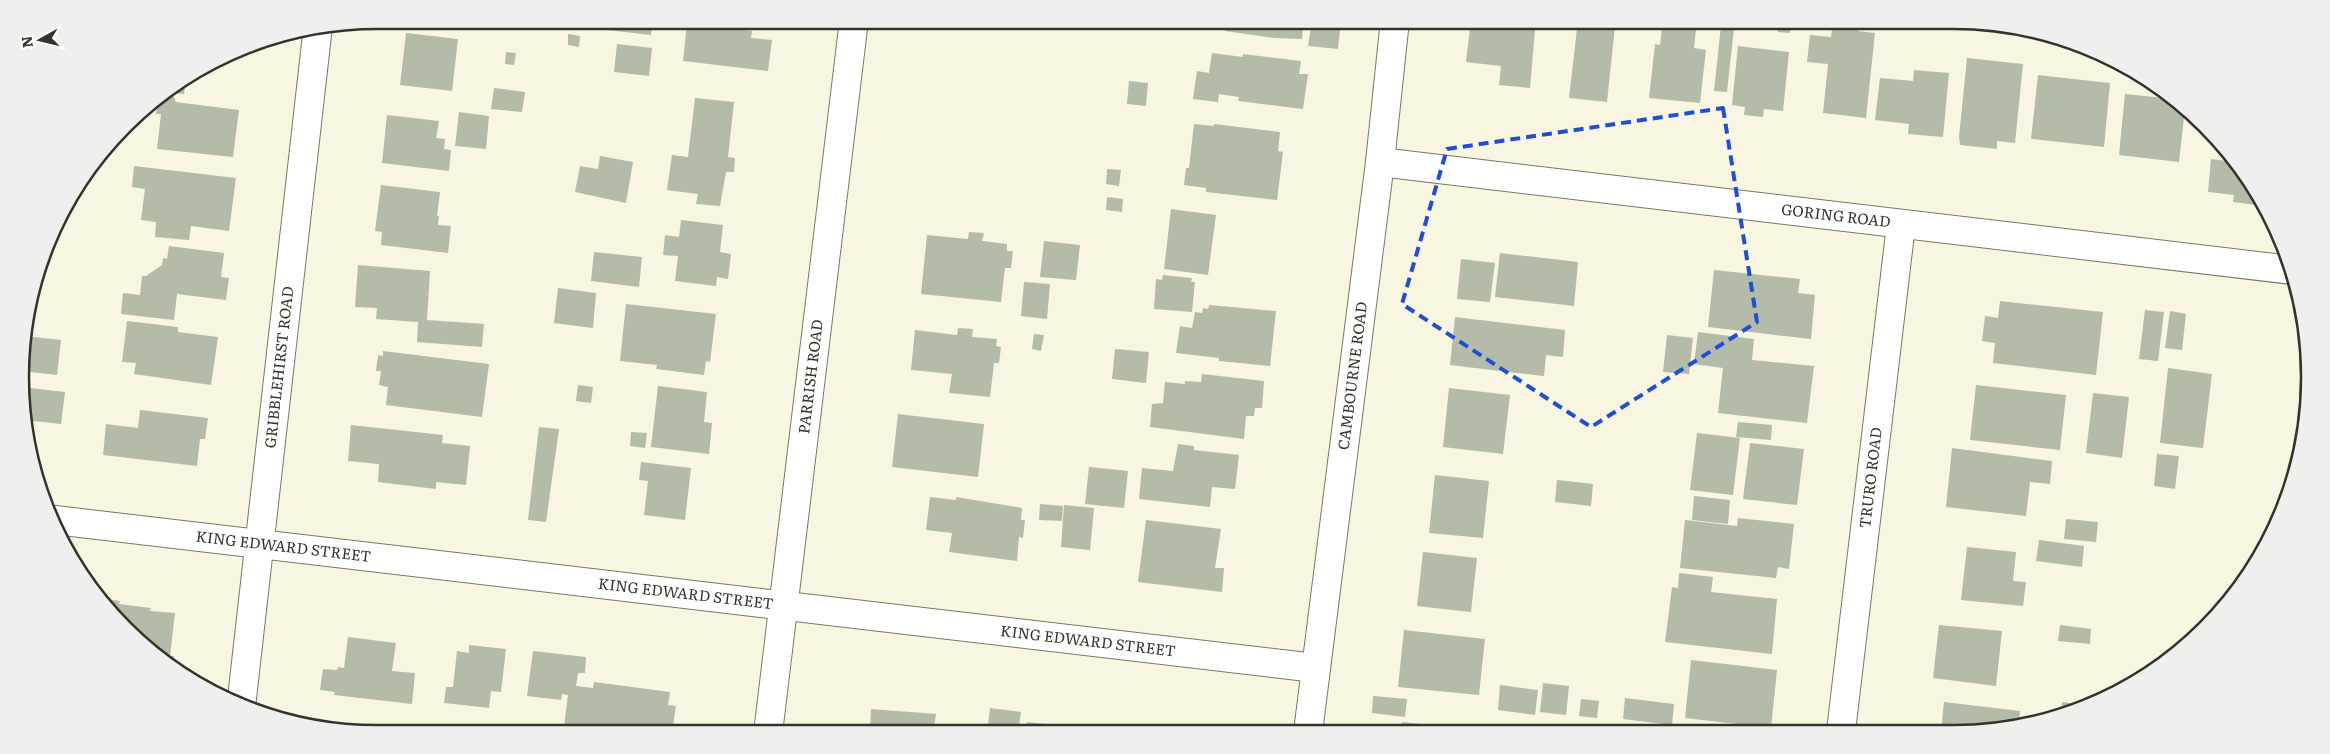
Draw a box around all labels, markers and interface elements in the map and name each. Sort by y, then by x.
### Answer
north arrow [15,15,65,65]
text: N [15,34,37,49]
street label: GORING ROAD [1780,197,1892,232]
street label: GRIBBLEHIRST ROAD [257,285,299,449]
street label: CAMBOURNE ROAD [1331,300,1372,451]
street label: PARRISH ROAD [791,318,828,435]
street label: TRURO ROAD [1852,426,1887,529]
street label: KING EDWARD STREET [195,524,373,567]
street label: KING EDWARD STREET [597,571,775,614]
street label: KING EDWARD STREET [999,618,1177,662]

